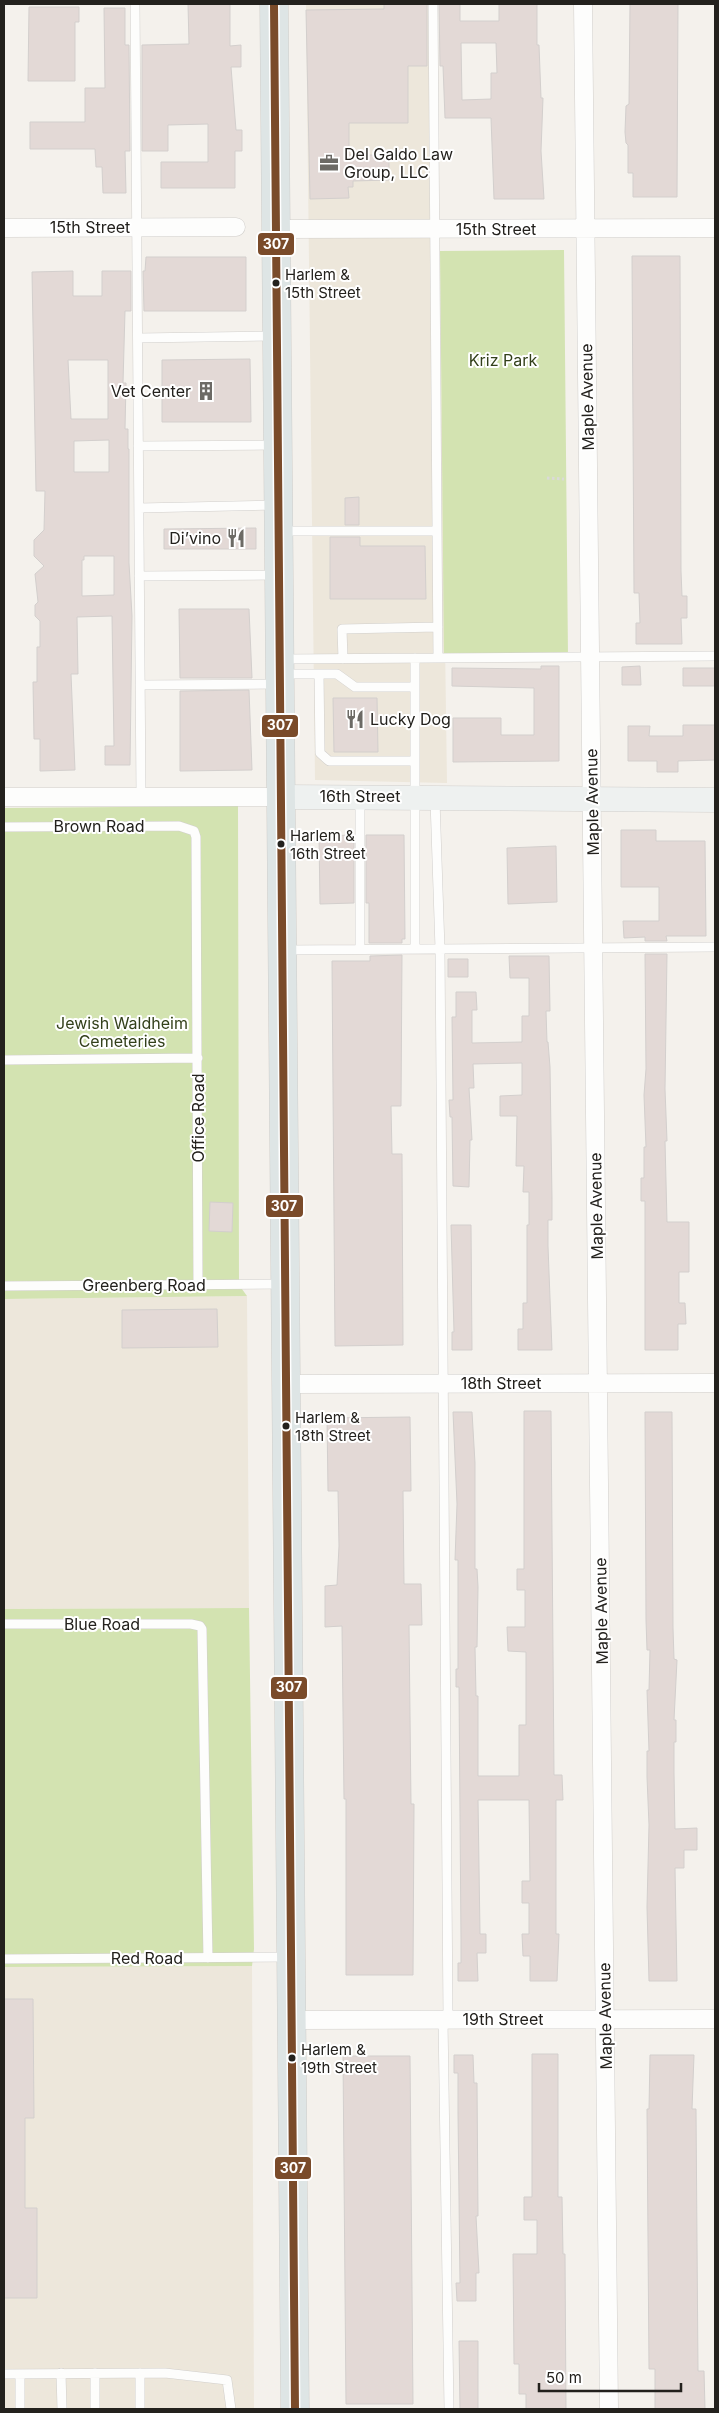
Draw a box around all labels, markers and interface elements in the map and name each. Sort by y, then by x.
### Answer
place label: Del Galdo Law Group, LLC [344,144,453,182]
office icon: Del Galdo Law Group, LLC [318,152,340,174]
street label: 15th Street [50,217,130,237]
street label: 15th Street [456,219,536,239]
line badge: 307 [257,232,295,256]
text: 307 [263,235,289,252]
place label: Harlem & 15th Street [285,265,361,302]
marker: Harlem & 15th Street [271,278,281,288]
street label: Maple Avenue [576,343,598,451]
park label: Kriz Park [469,350,537,370]
building icon: Vet Center [195,380,217,402]
place label: Vet Center [111,381,191,401]
restaurant icon: Di’vino [225,527,247,549]
place label: Di’vino [169,528,221,548]
restaurant icon: Lucky Dog [344,708,366,730]
place label: Lucky Dog [370,709,451,729]
line badge: 307 [261,714,299,738]
text: 307 [267,716,293,733]
street label: Maple Avenue [581,748,603,856]
street label: 16th Street [320,786,400,806]
street label: Brown Road [53,816,145,836]
place label: Harlem & 16th Street [290,826,366,863]
marker: Harlem & 16th Street [276,839,286,849]
park label: Jewish Waldheim Cemeteries [56,1013,188,1051]
street label: Office Road [188,1074,208,1162]
street label: Maple Avenue [585,1152,607,1260]
line badge: 307 [265,1194,304,1218]
text: 307 [271,1197,297,1214]
street label: Greenberg Road [82,1275,206,1295]
street label: 18th Street [461,1373,541,1393]
place label: Harlem & 18th Street [295,1408,371,1445]
marker: Harlem & 18th Street [281,1421,291,1431]
street label: Maple Avenue [590,1557,612,1665]
street label: Blue Road [64,1614,140,1634]
line badge: 307 [270,1676,308,1700]
text: 307 [276,1678,302,1695]
street label: Red Road [111,1948,183,1968]
street label: Maple Avenue [594,1962,616,2070]
street label: 19th Street [462,2009,544,2029]
place label: Harlem & 19th Street [301,2040,377,2077]
marker: Harlem & 19th Street [287,2053,297,2063]
line badge: 307 [274,2156,312,2180]
text: 307 [280,2159,306,2176]
scale bar [539,2360,682,2392]
text: 50 m [546,2368,582,2387]

